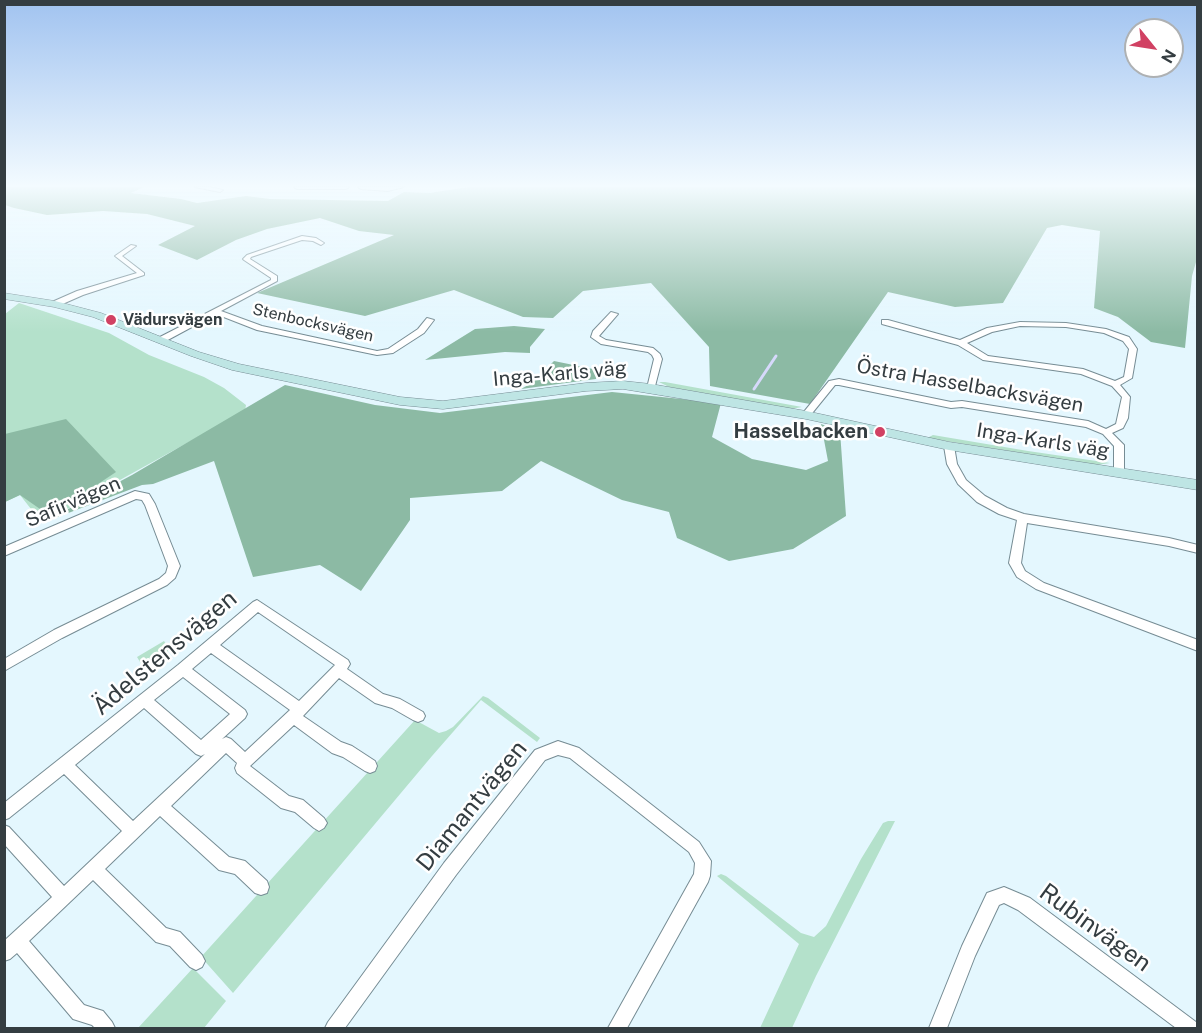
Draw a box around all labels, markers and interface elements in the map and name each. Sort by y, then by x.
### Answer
north arrow [1124,18,1184,78]
text: N [1157,46,1180,66]
street label: Stenbocksvägen [251,300,375,346]
place label: Vädursvägen [123,310,222,330]
marker: Vädursvägen [104,313,118,327]
street label: Östra Hasselbacksvägen [855,354,1085,418]
street label: Inga-Karls väg [492,356,628,392]
street label: Inga-Karls väg [975,419,1111,463]
place label: Hasselbacken [734,420,868,444]
marker: Hasselbacken [873,425,887,439]
street label: Safirvägen [22,471,124,533]
street label: Ädelstensvägen [87,584,243,722]
street label: Diamantvägen [411,735,533,877]
street label: Rubinvägen [1034,878,1156,978]

